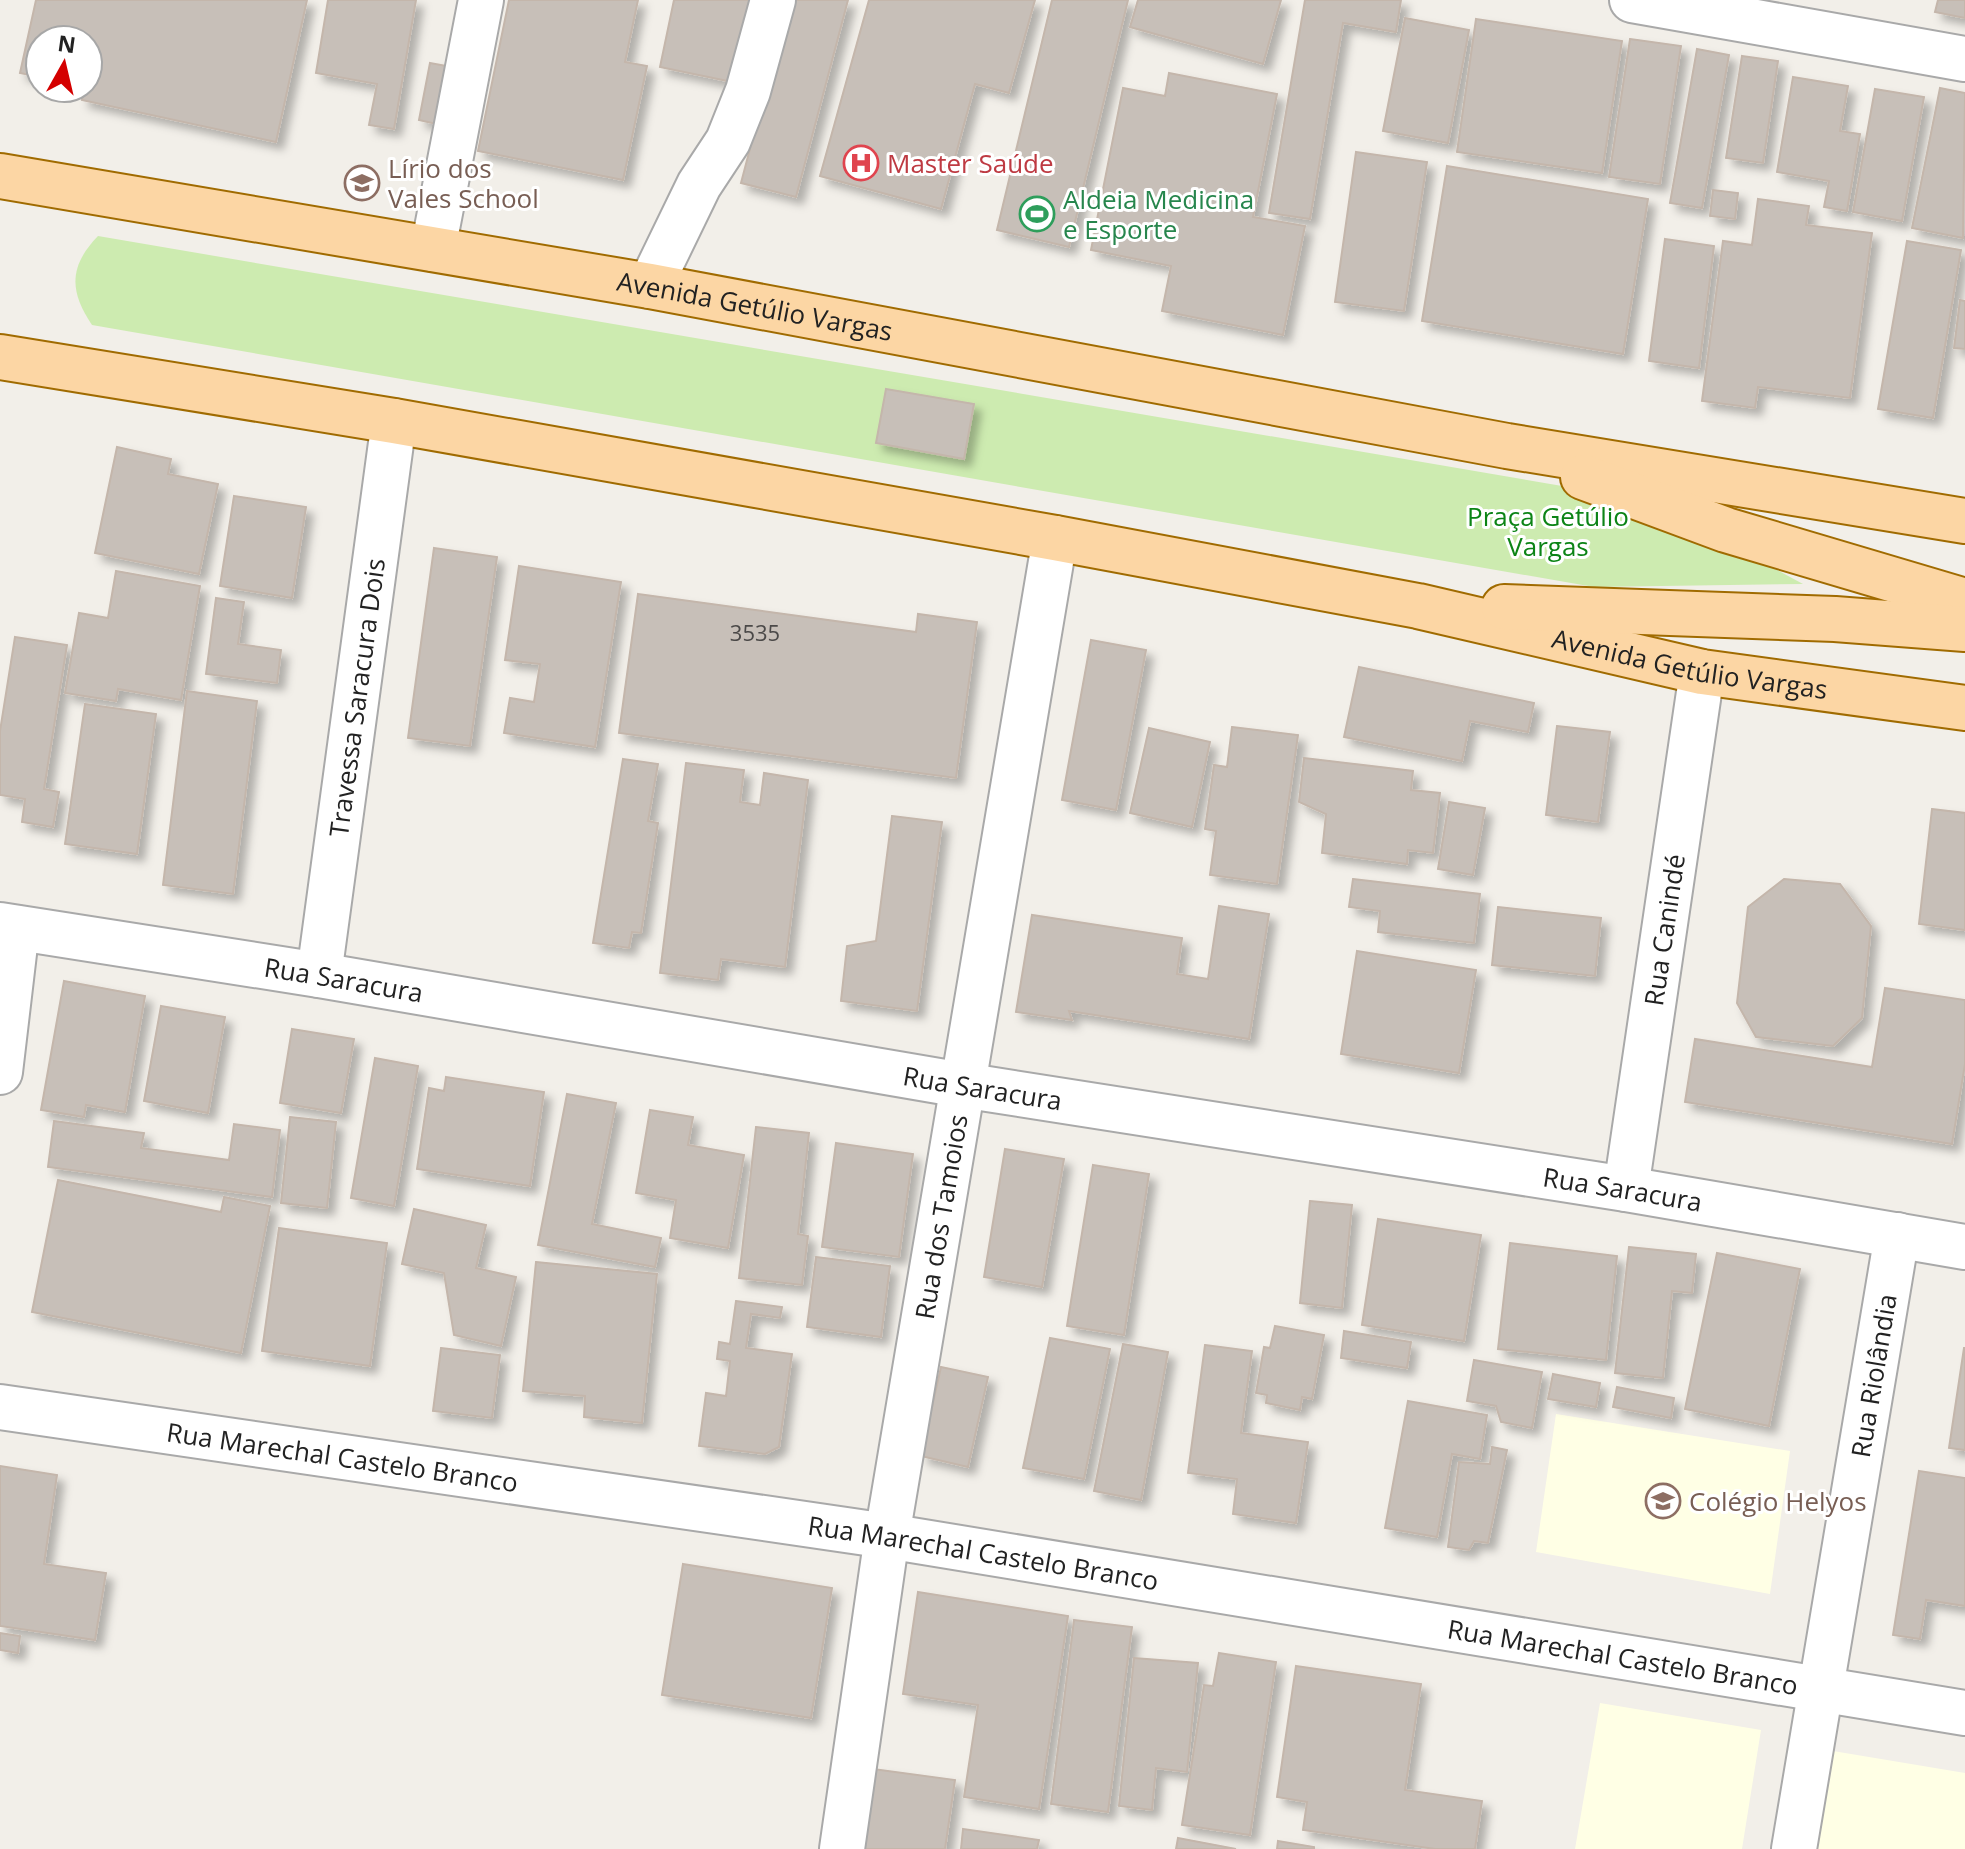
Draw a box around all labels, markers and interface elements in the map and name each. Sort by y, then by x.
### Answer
north arrow [24,24,104,104]
text: N [56,27,78,59]
hospital icon: Master Saúde [842,144,880,182]
place label: Master Saúde [887,145,1054,181]
place label: Lírio dos Vales School [388,150,539,216]
school or university icon: Lírio dos Vales School [343,164,381,202]
place label: Aldeia Medicina e Esporte [1063,181,1254,247]
sports icon: Aldeia Medicina e Esporte [1018,195,1056,233]
street label: Avenida Getúlio Vargas [614,263,896,349]
park label: Praça Getúlio Vargas [1467,498,1629,564]
street label: Travessa Saracura Dois [320,556,393,839]
house number: 3535 [730,617,780,647]
street label: Avenida Getúlio Vargas [1549,620,1830,707]
street label: Rua Canindé [1635,851,1693,1008]
street label: Rua Saracura [262,949,426,1011]
street label: Rua Saracura [900,1057,1065,1118]
street label: Rua dos Tamoios [906,1112,976,1322]
street label: Rua Saracura [1541,1158,1705,1220]
street label: Rua Riolândia [1842,1291,1905,1460]
street label: Rua Marechal Castelo Branco [164,1413,520,1500]
school or university icon: Colégio Helyos [1644,1482,1682,1520]
place label: Colégio Helyos [1689,1483,1867,1519]
street label: Rua Marechal Castelo Branco [806,1507,1161,1598]
street label: Rua Marechal Castelo Branco [1445,1610,1801,1703]

